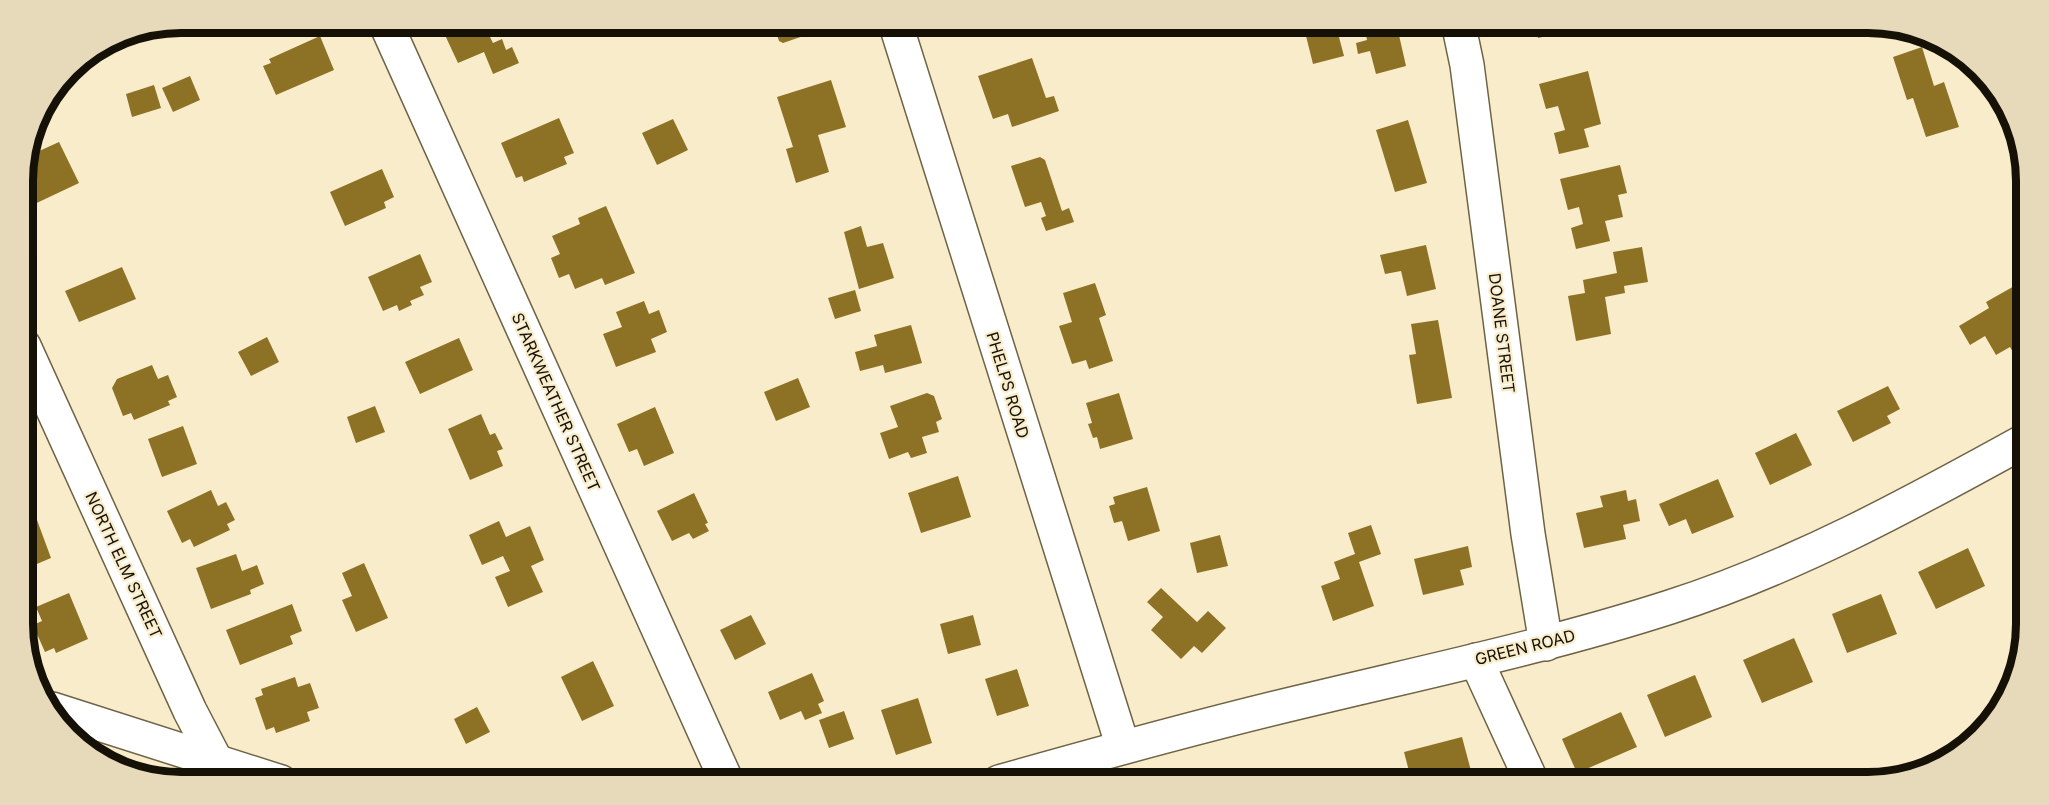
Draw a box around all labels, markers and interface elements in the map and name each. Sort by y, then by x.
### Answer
street label: DOANE STREET [1485,272,1519,394]
street label: STARKWEATHER STREET [508,310,604,494]
street label: PHELPS ROAD [982,329,1034,441]
street label: NORTH ELM STREET [81,489,167,641]
street label: GREEN ROAD [1473,625,1577,669]

